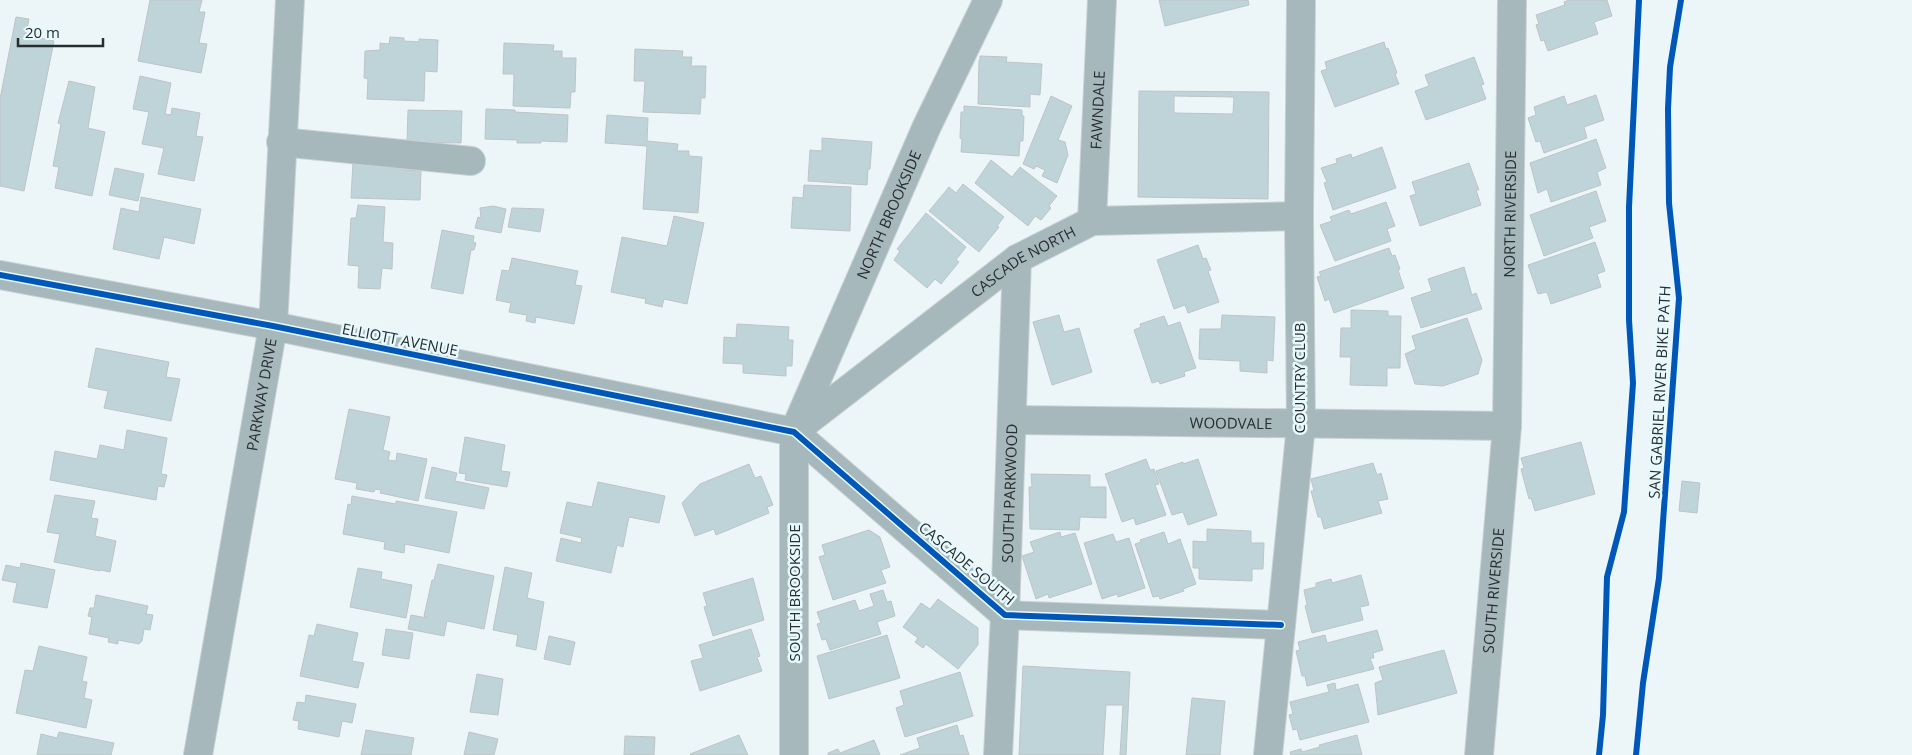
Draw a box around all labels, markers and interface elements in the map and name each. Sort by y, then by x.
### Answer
scale bar [18,15,102,47]
text: 20 m [25,22,60,42]
street label: FAWNDALE [1085,70,1109,150]
street label: NORTH BROOKSIDE [852,147,925,282]
street label: NORTH RIVERSIDE [1499,151,1520,278]
street label: CASCADE NORTH [966,221,1079,301]
street label: SAN GABRIEL RIVER BIKE PATH [1643,285,1675,499]
street label: ELLIOTT AVENUE [340,318,460,360]
street label: COUNTRY CLUB [1289,322,1309,434]
street label: PARKWAY DRIVE [241,336,281,452]
street label: WOODVALE [1189,412,1272,433]
street label: SOUTH PARKWOOD [997,423,1021,563]
street label: CASCADE SOUTH [915,517,1019,609]
street label: SOUTH BROOKSIDE [784,524,804,662]
street label: SOUTH RIVERSIDE [1478,527,1508,654]

